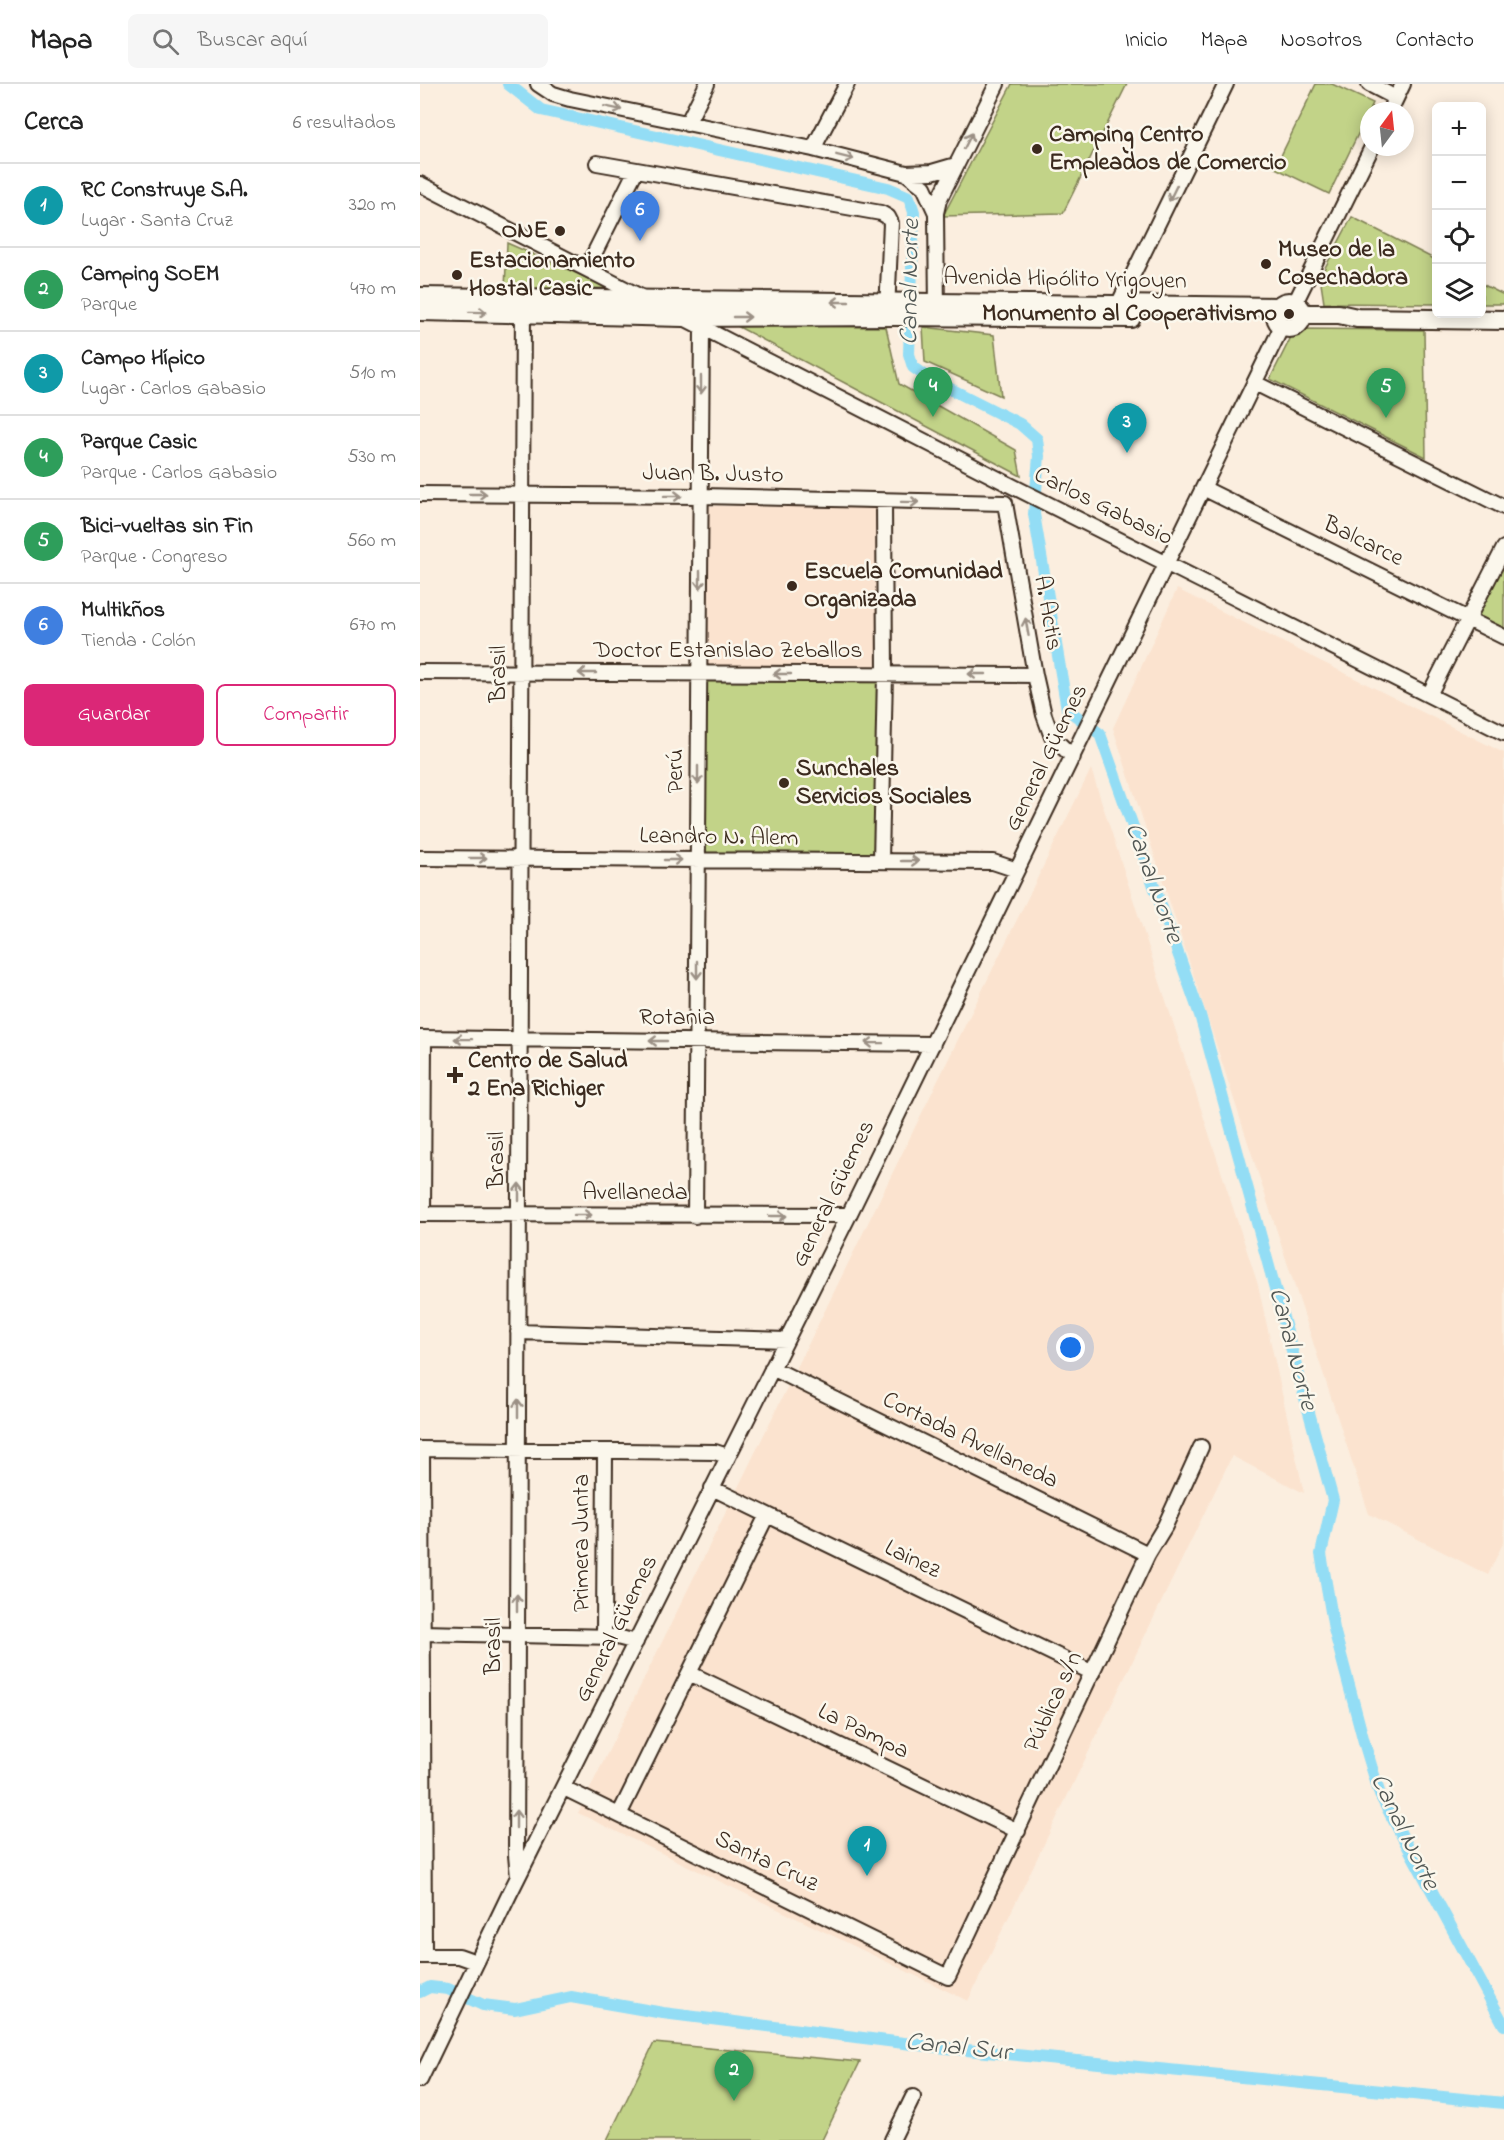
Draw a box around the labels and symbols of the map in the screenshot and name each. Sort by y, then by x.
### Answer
north arrow [1360,102,1414,156]
one-way arrow [603,103,622,114]
place label: Camping Centro Empleados de Comercio [1049,118,1287,181]
one-way arrow [962,133,974,150]
marker: Camping Centro Empleados de Comercio [1030,142,1044,156]
one-way arrow [835,152,854,164]
one-way arrow [1166,184,1178,202]
pin: 6 [620,192,660,241]
place label: ONE [501,214,548,249]
water label: Canal Norte [891,218,931,345]
marker: ONE [553,224,567,238]
place label: Museo de la Cosechadora [1278,233,1408,296]
place label: Estacionamiento Hostal Casic [469,244,635,307]
marker: Museo de la Cosechadora [1259,257,1273,271]
street label: Avenida Hipólito Yrigoyen [943,260,1187,301]
marker: Estacionamiento Hostal Casic [450,268,464,282]
one-way arrow [831,296,851,308]
place label: Monumento al Cooperativismo [982,297,1277,332]
one-way arrow [468,306,488,318]
marker: Monumento al Cooperativismo [1282,307,1296,321]
one-way arrow [731,311,751,323]
pin: 4 [914,368,952,417]
pin: 5 [1366,368,1406,418]
one-way arrow [695,374,707,394]
pin: 3 [1108,404,1146,453]
street label: Juan B. Justo [642,456,784,494]
street label: Carlos Gabasio [1027,458,1179,556]
one-way arrow [468,488,488,500]
one-way arrow [663,490,683,502]
one-way arrow [900,496,920,508]
street label: Balcarce [1316,507,1409,577]
place label: Escuela Comunidad Organizada [804,555,1003,619]
one-way arrow [694,569,706,589]
street label: A. Actis [1023,573,1071,653]
marker: Escuela Comunidad Organizada [785,579,799,593]
one-way arrow [1021,617,1032,637]
street label: Doctor Estanislao Zeballos [592,634,863,669]
street label: Brasil [482,645,517,704]
one-way arrow [577,667,597,679]
one-way arrow [772,668,792,680]
one-way arrow [967,668,987,680]
street label: General Güemes [996,678,1098,838]
street label: Perú [659,749,694,793]
place label: Sunchales Servicios Sociales [796,752,972,815]
one-way arrow [693,764,704,784]
marker: Sunchales Servicios Sociales [777,776,791,790]
water label: Canal Norte [1114,818,1193,950]
street label: Leandro N. Alem [639,819,799,857]
one-way arrow [468,852,488,864]
one-way arrow [663,854,683,865]
one-way arrow [900,855,920,867]
one-way arrow [691,959,703,979]
street label: Rotania [639,1001,715,1036]
one-way arrow [454,1033,474,1045]
one-way arrow [649,1035,669,1047]
one-way arrow [865,1037,885,1049]
place label: Centro de Salud 2 Ena Richiger [467,1044,628,1108]
marker: Centro de Salud 2 Ena Richiger [446,1066,464,1084]
street label: General Güemes [783,1114,885,1274]
street label: Brasil [480,1131,515,1190]
street label: Avellaneda [582,1176,688,1211]
one-way arrow [513,1183,525,1203]
one-way arrow [573,1209,593,1221]
one-way arrow [768,1210,788,1222]
water label: Canal Norte [1257,1283,1327,1416]
your location [1056,1333,1085,1362]
street label: Cortada Avellaneda [876,1383,1064,1499]
one-way arrow [512,1399,524,1419]
street label: Primera Junta [565,1474,600,1612]
street label: Lainez [878,1531,947,1589]
street label: General Güemes [566,1549,668,1709]
one-way arrow [511,1594,523,1614]
street label: Brasil [477,1617,512,1676]
street label: Pública s/n [1015,1646,1093,1758]
street label: La Pampa [811,1695,915,1769]
water label: Canal Norte [1359,1767,1449,1898]
one-way arrow [510,1810,522,1830]
street label: Santa Cruz [708,1822,825,1903]
pin: 1 [848,1826,886,1876]
water label: Canal Sur [904,2024,1015,2073]
pin: 2 [714,2052,754,2101]

